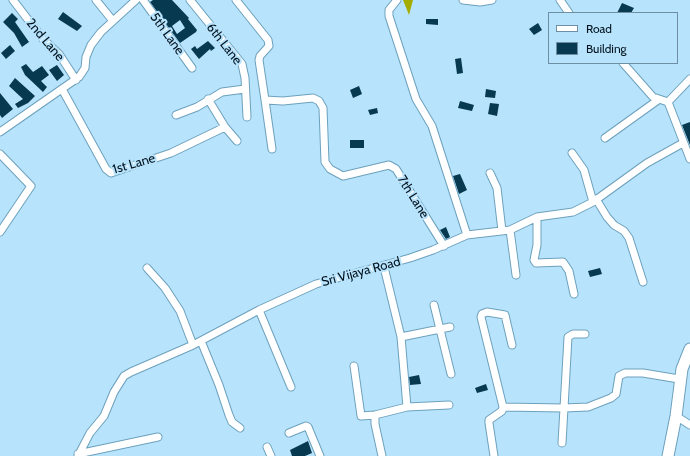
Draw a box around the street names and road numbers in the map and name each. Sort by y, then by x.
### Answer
street label: 5th Lane [147,10,187,58]
street label: 2nd Lane [23,15,67,65]
street label: 6th Lane [203,20,245,68]
street label: 1st Lane [111,150,157,178]
street label: 7th Lane [394,173,432,221]
street label: Sri Vijaya Road [320,254,402,290]

